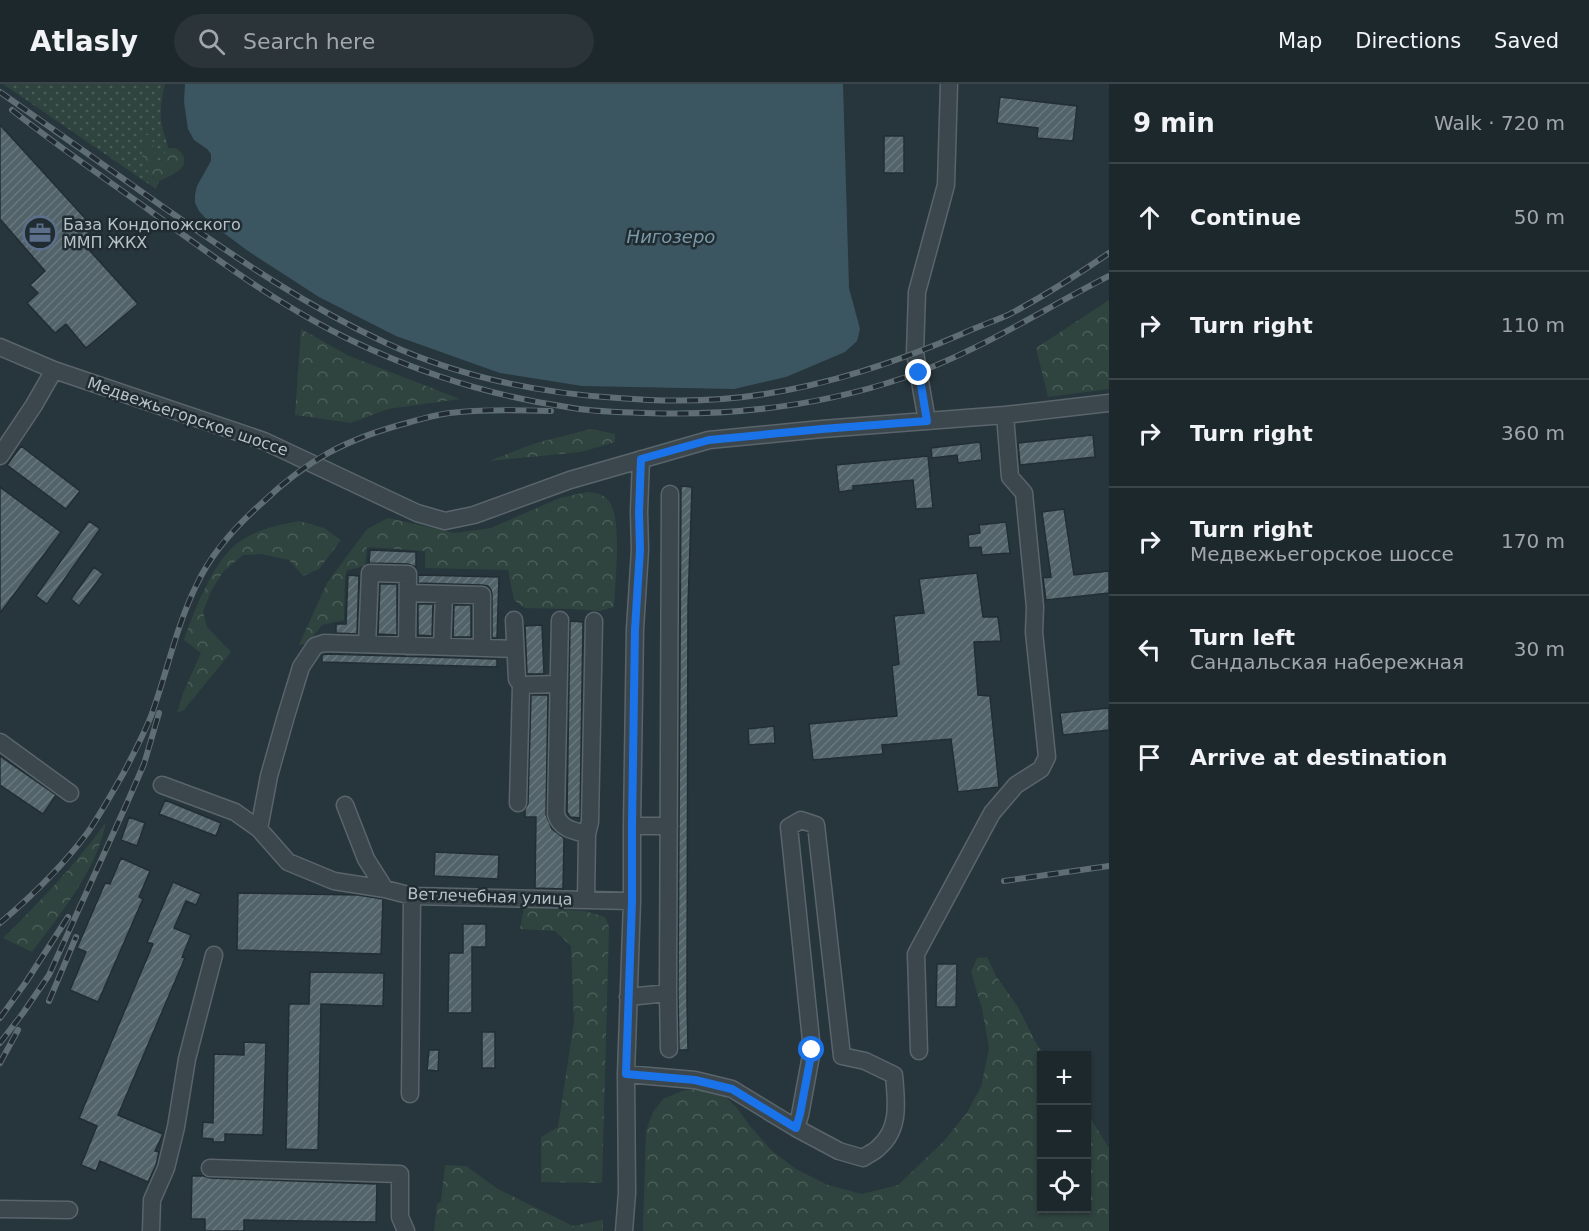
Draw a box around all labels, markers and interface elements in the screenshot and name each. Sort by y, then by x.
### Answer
search box [174,14,594,68]
text: Atlasly [30,25,138,58]
icon: search [195,25,228,58]
text: Search here [243,29,375,54]
text: Map [1278,29,1322,53]
text: Directions [1355,29,1461,53]
text: Saved [1494,29,1559,53]
text: 9 min [1133,108,1215,138]
text: Walk · 720 m [1434,111,1565,135]
icon: ahead [1133,201,1166,234]
text: Continue [1190,205,1301,230]
text: 50 m [1514,205,1565,229]
office icon: База Кондопожского ММП ЖКХ [22,215,58,251]
place label: База Кондопожского ММП ЖКХ [63,215,241,252]
water label: Нигозеро [627,226,715,247]
icon: right [1133,309,1166,342]
text: Turn right [1190,313,1313,338]
text: 110 m [1501,313,1565,337]
route end [905,359,931,385]
street label: Медвежьегорское шоссе [85,373,291,460]
icon: right [1133,417,1166,450]
text: Turn right [1190,421,1313,446]
text: 360 m [1501,421,1565,445]
text: Turn right [1190,517,1313,542]
icon: right [1133,525,1166,558]
text: 170 m [1501,529,1565,553]
text: Медвежьегорское шоссе [1190,542,1454,566]
text: Turn left [1190,625,1295,650]
icon: left [1133,633,1166,666]
text: 30 m [1514,637,1565,661]
text: Сандальская набережная [1190,650,1464,674]
icon: arrive [1133,741,1166,774]
text: Arrive at destination [1190,745,1447,770]
street label: Ветлечебная улица [407,884,573,909]
route start [798,1036,824,1062]
map controls [1037,1051,1091,1213]
button: + [1037,1051,1091,1105]
button: − [1037,1105,1091,1159]
button: locate [1037,1159,1091,1213]

